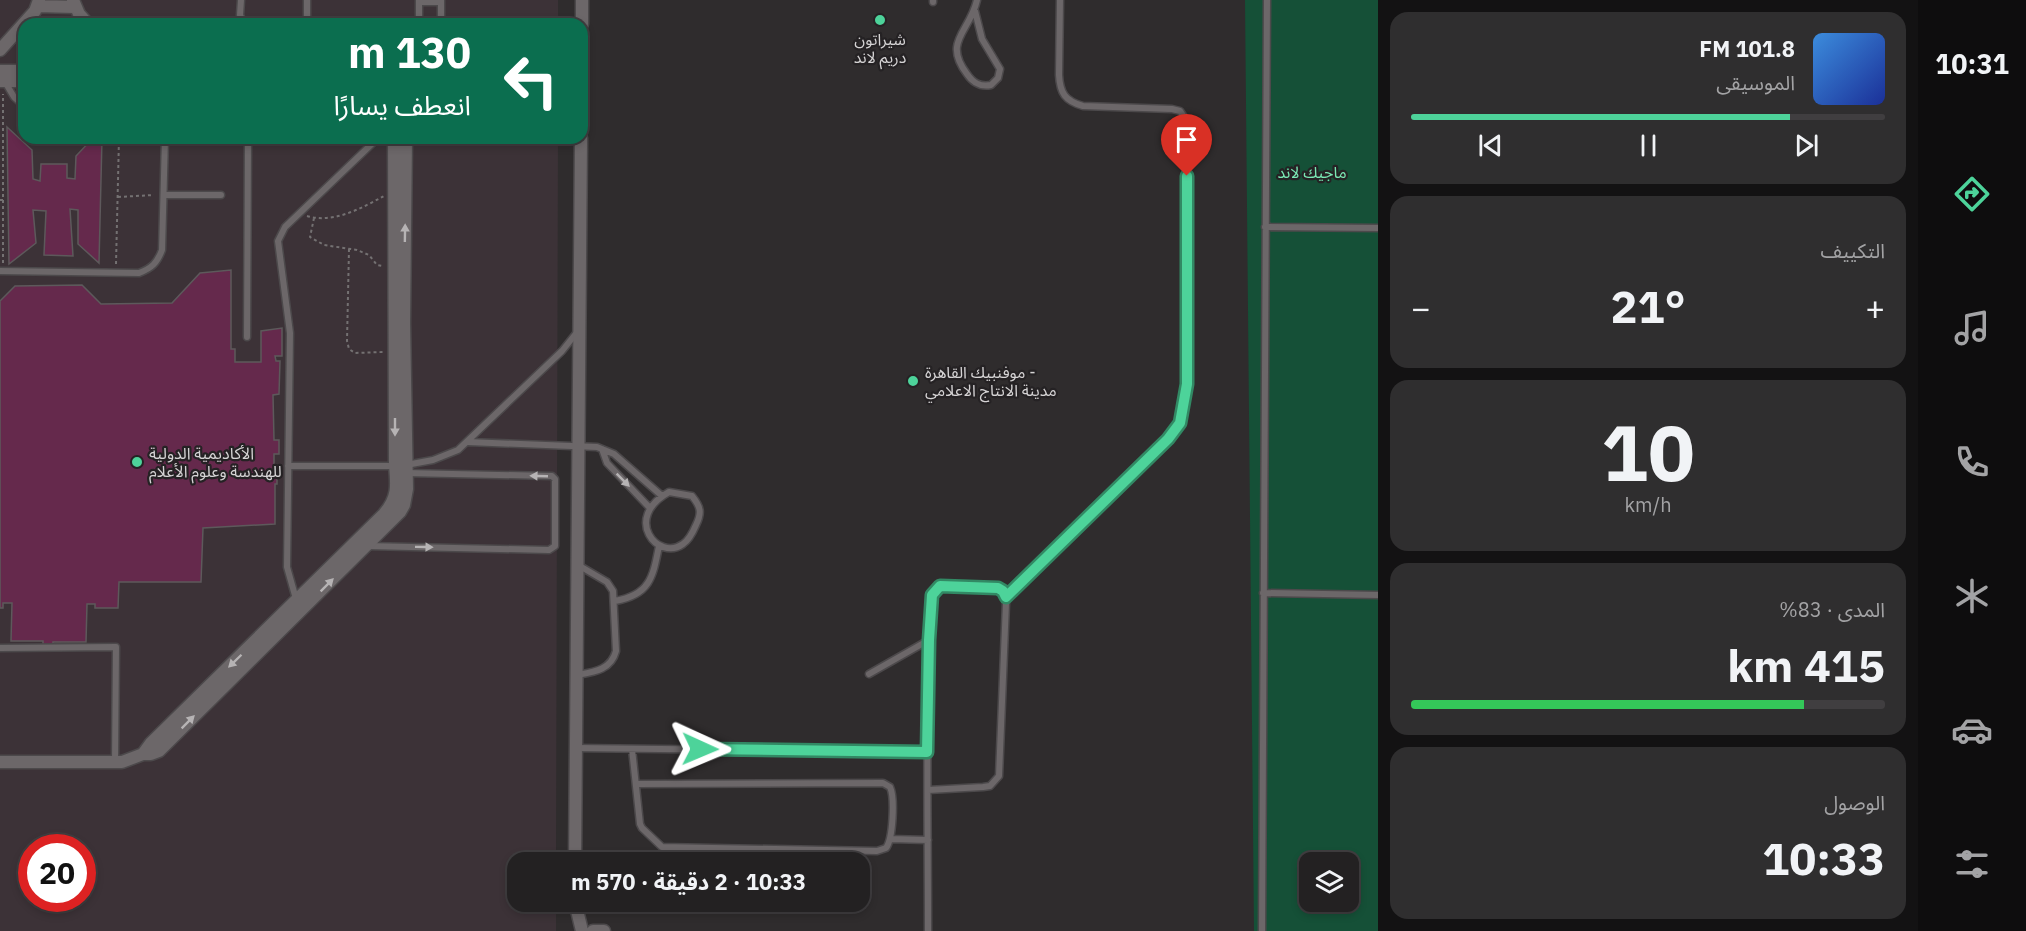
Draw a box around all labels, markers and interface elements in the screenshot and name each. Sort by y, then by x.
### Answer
marker: شيراتون دريم لاند [873,13,887,27]
text: 130 m [348,25,471,80]
place label: شيراتون دريم لاند [854,29,906,70]
text: 101.8 FM [1699,34,1795,63]
icon: left [492,42,570,120]
text: 10:31 [1935,46,2009,81]
text: الموسيقى [1716,69,1795,96]
text: انعطف يسارًا [334,87,471,122]
pin [1161,114,1212,176]
icon: arrive [1170,123,1203,156]
icon: previous [1474,129,1507,162]
icon: pause [1632,129,1665,162]
icon: next [1790,129,1823,162]
park label: ماجيك لاند [1277,162,1347,182]
icon: directions [1951,173,1993,215]
one-way arrow [400,223,410,242]
text: التكييف [1821,237,1885,264]
text: 21° [1610,277,1686,335]
text: − [1411,286,1431,329]
text: + [1865,286,1885,329]
icon: music [1951,307,1993,349]
place label: موفنبيك القاهرة - مدينة الانتاج الاعلامي [925,362,1057,403]
marker: موفنبيك القاهرة - مدينة الانتاج الاعلامي [906,374,920,388]
text: 10 [1601,401,1695,502]
one-way arrow [390,418,400,437]
icon: phone [1951,441,1993,483]
place label: الأكاديمية الدولية للهندسة وعلوم الأعلام [149,443,282,484]
marker: الأكاديمية الدولية للهندسة وعلوم الأعلام [130,455,144,469]
one-way arrow [530,471,549,480]
one-way arrow [615,473,629,487]
text: km/h [1624,491,1672,518]
one-way arrow [415,543,434,552]
icon: climate [1951,575,1993,617]
one-way arrow [320,579,334,593]
text: المدى · 83% [1779,596,1885,623]
text: 415 km [1727,636,1885,694]
one-way arrow [228,653,242,667]
icon: car [1951,709,1993,751]
one-way arrow [181,716,195,730]
position arrow [668,717,732,781]
text: الوصول [1824,789,1885,816]
text: 10:33 [1762,829,1885,887]
speed limit sign: 20 [18,834,96,912]
icon: filters [1951,843,1993,885]
map controls [1299,852,1359,912]
button: layers [1299,852,1359,912]
text: 10:33 · 2 دقيقة · 570 m [571,867,806,896]

